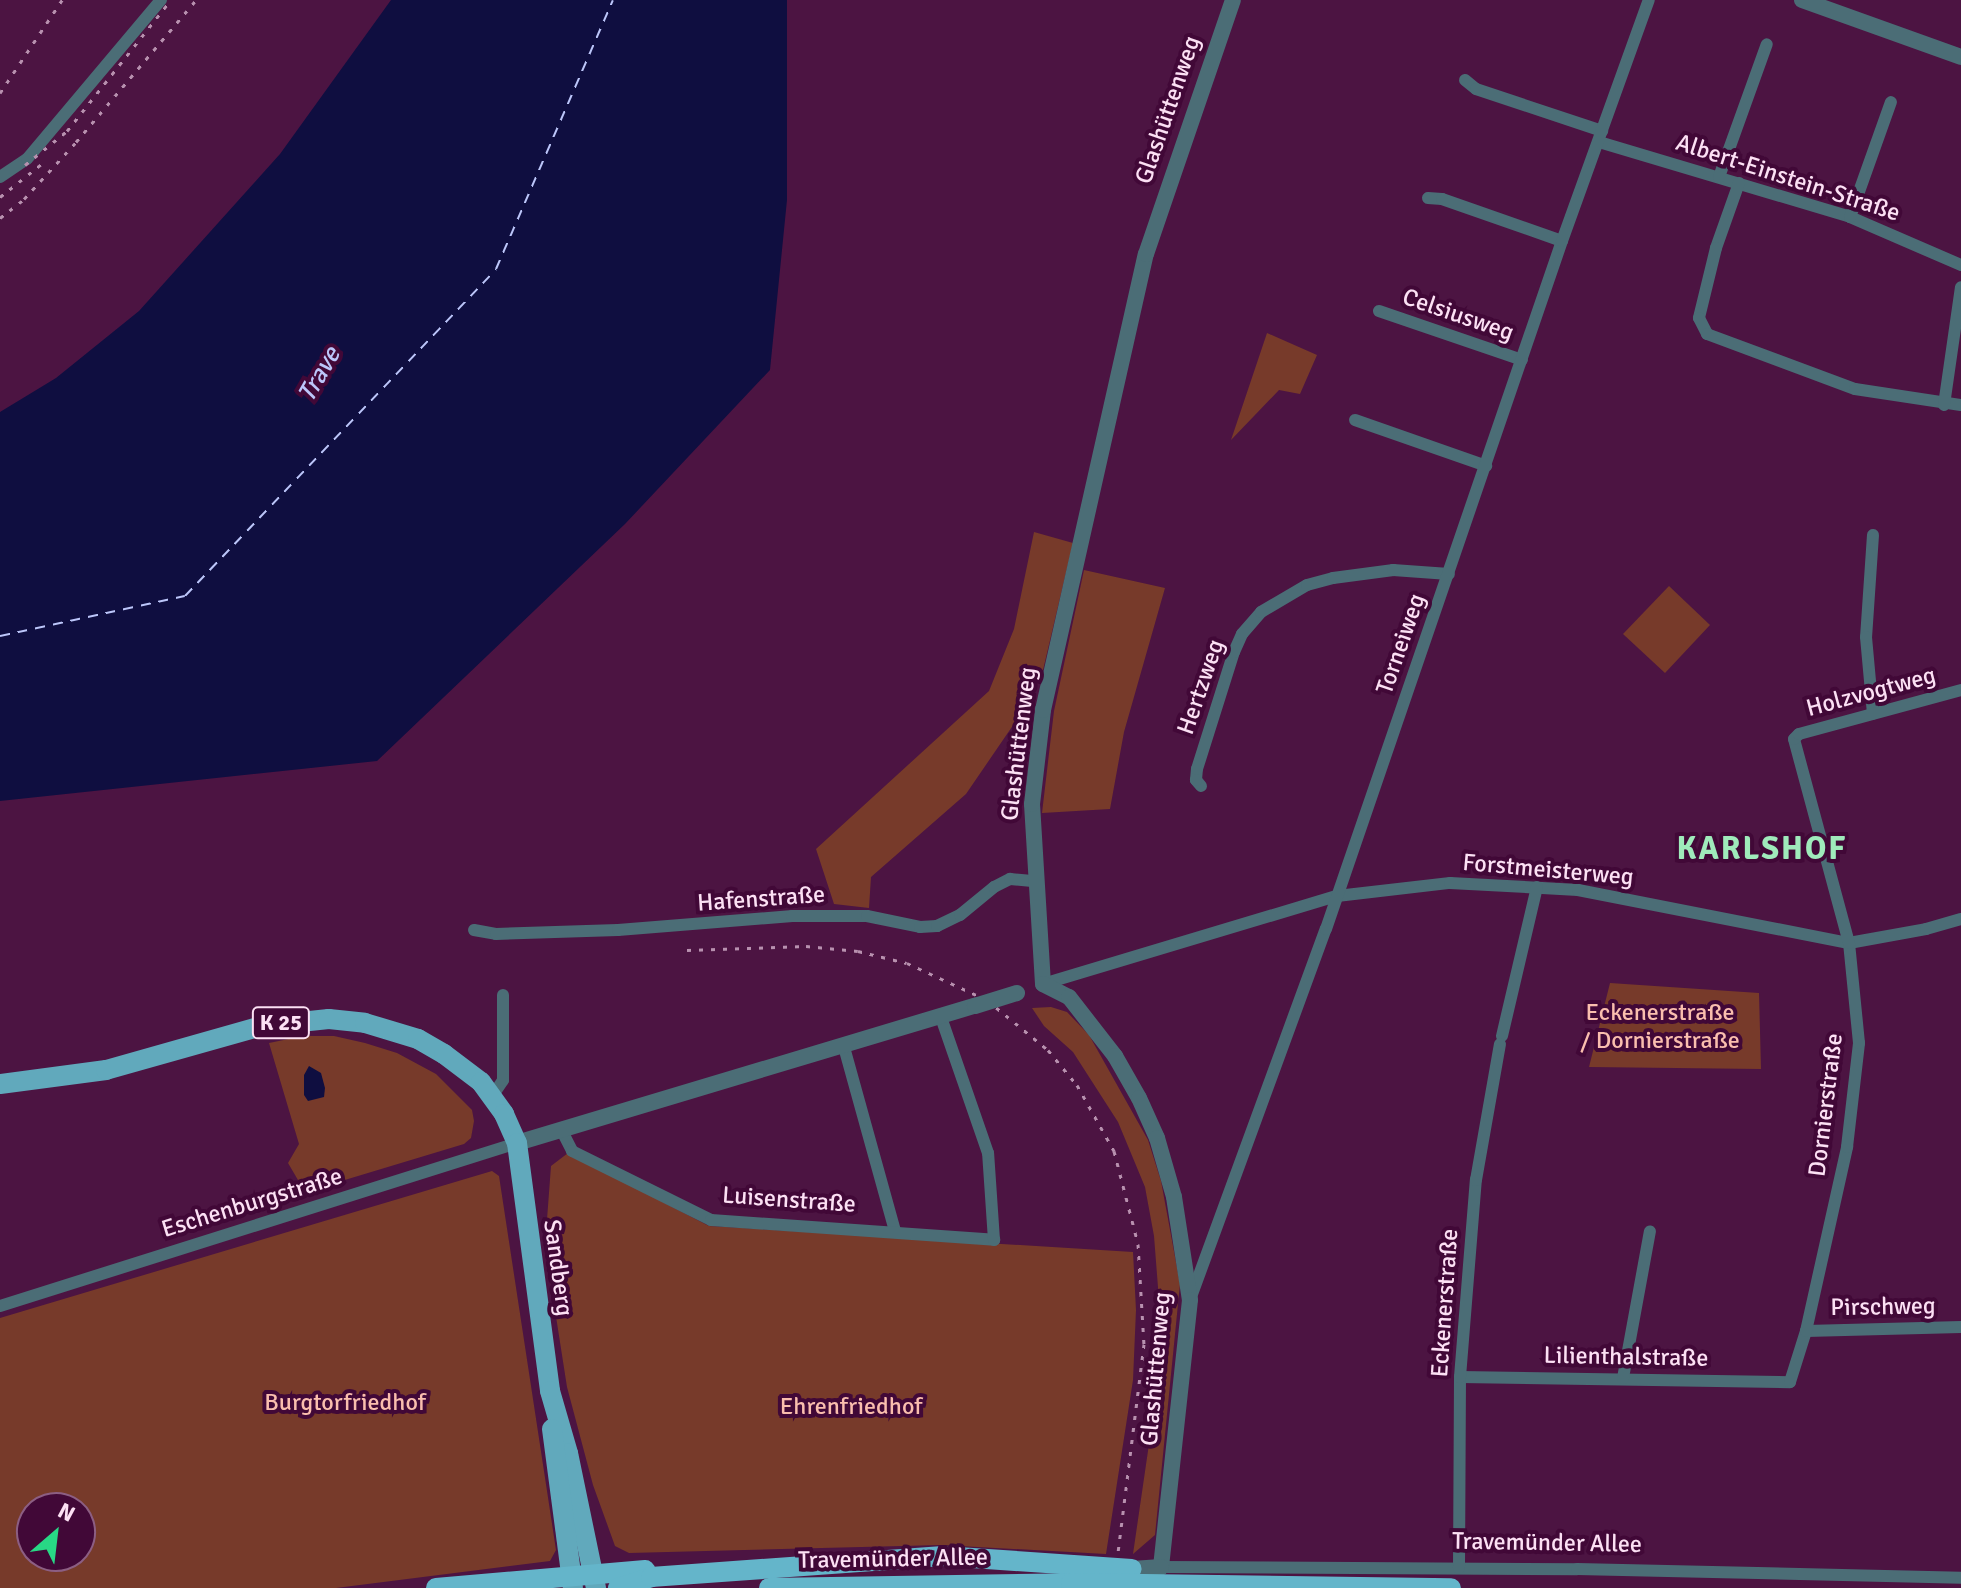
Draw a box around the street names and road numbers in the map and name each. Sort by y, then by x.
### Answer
street label: Glashüttenweg [1129,32,1207,188]
street label: Albert-Einstein-Straße [1672,128,1904,228]
street label: Celsiusweg [1399,283,1517,347]
street label: Torneiweg [1370,590,1432,698]
street label: Hertzweg [1171,636,1231,738]
street label: Holzvogtweg [1803,661,1939,723]
street label: Glashüttenweg [995,666,1043,822]
street label: Forstmeisterweg [1461,848,1635,892]
street label: Hafenstraße [696,880,826,918]
road number: K 25 [251,1005,311,1041]
street label: Dornierstraße [1803,1032,1849,1178]
street label: Eschenburgstraße [158,1162,346,1244]
street label: Luisenstraße [721,1181,857,1219]
street label: Sandberg [537,1218,579,1318]
street label: Eckenerstraße [1425,1228,1465,1378]
street label: Glashüttenweg [1135,1291,1177,1447]
street label: Pirschweg [1830,1292,1936,1322]
street label: Lilienthalstraße [1543,1341,1709,1373]
street label: Travemünder Allee [1452,1527,1642,1559]
street label: Travemünder Allee [798,1543,988,1575]

